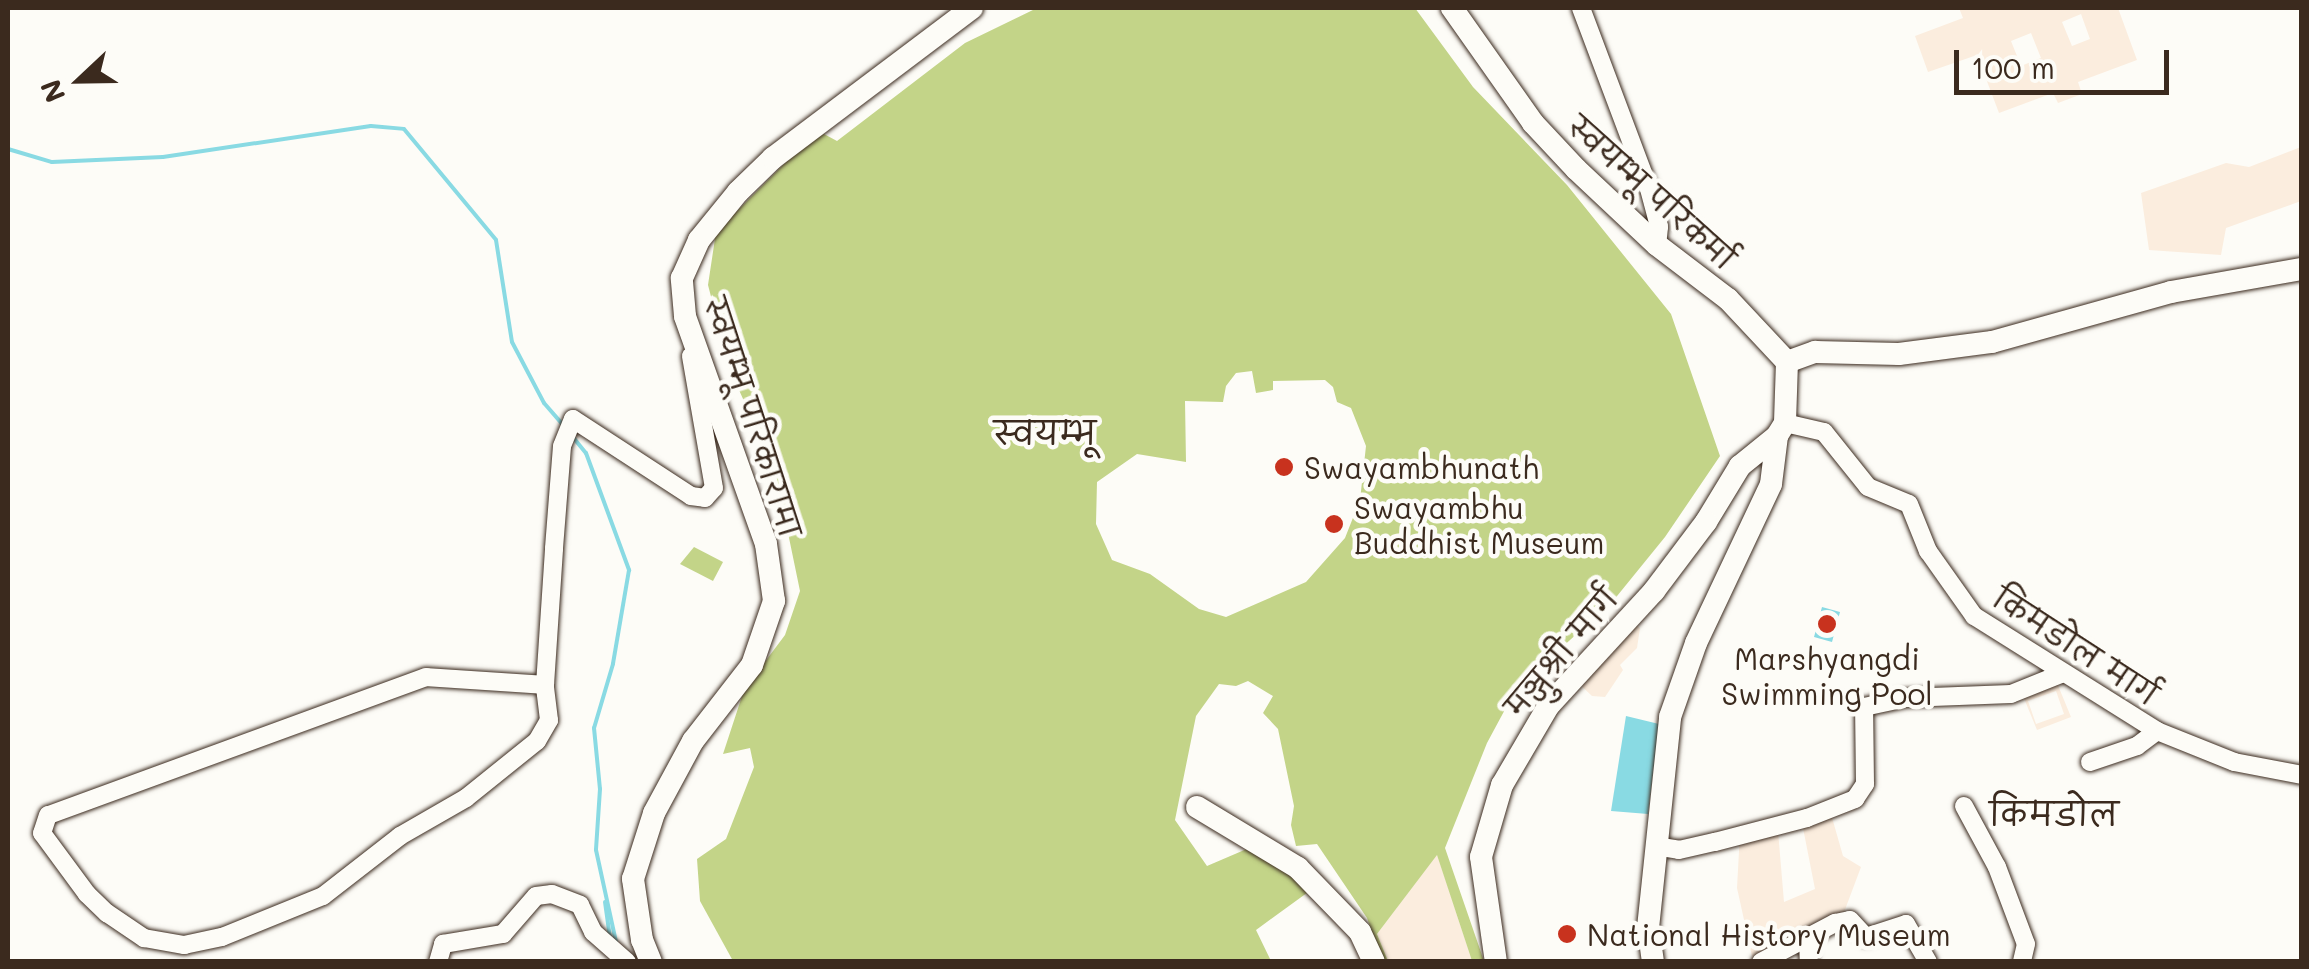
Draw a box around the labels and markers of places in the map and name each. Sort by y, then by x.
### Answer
place label: Swayambhunath [1304,449,1539,485]
marker: Swayambhunath [1273,456,1295,478]
place label: Swayambhu Buddhist Museum [1354,489,1604,560]
marker: Swayambhu Buddhist Museum [1323,513,1345,535]
marker: Marshyangdi Swimming Pool [1816,613,1838,635]
place label: Marshyangdi Swimming Pool [1721,640,1933,710]
place label: National History Museum [1587,916,1951,952]
marker: National History Museum [1556,923,1578,945]

